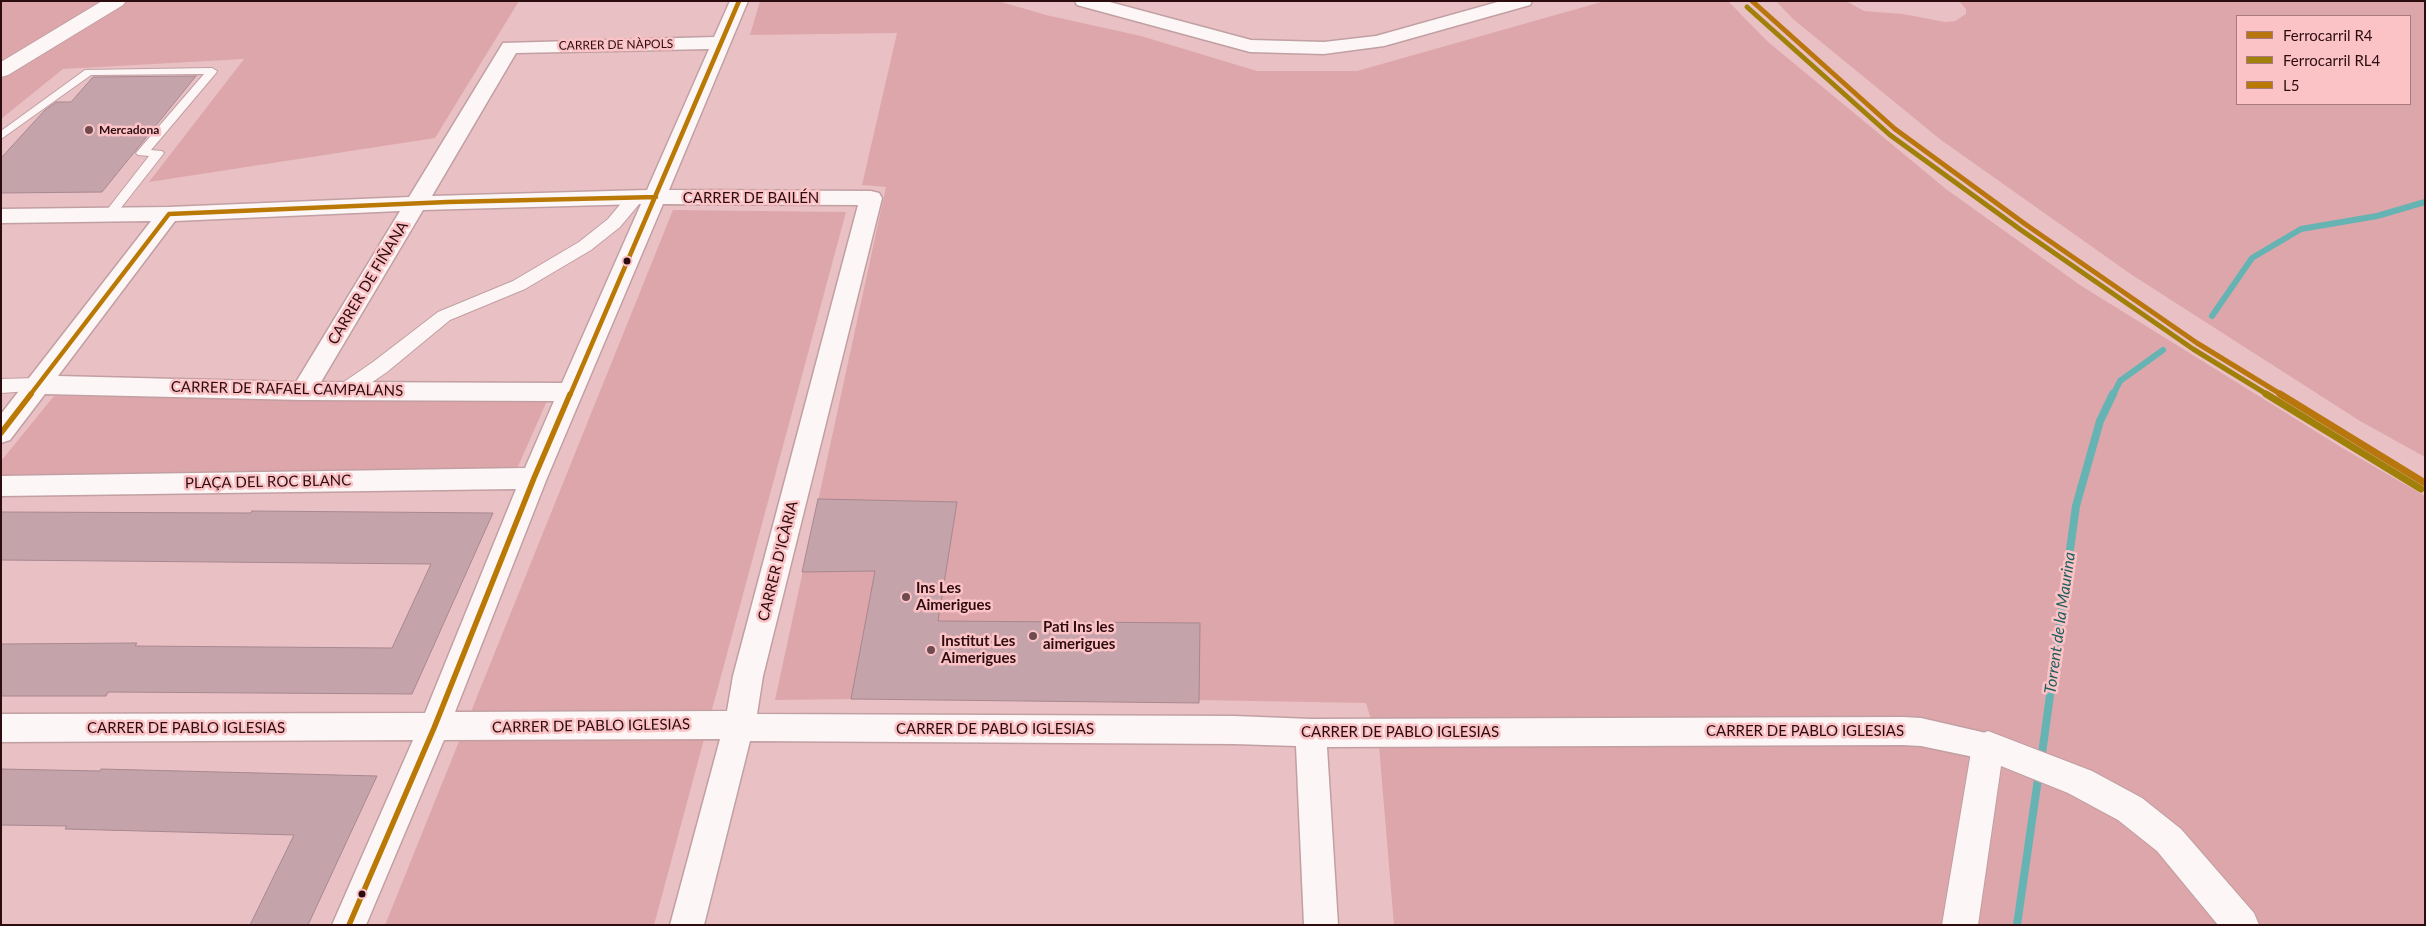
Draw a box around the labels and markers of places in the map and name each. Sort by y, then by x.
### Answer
place label: Mercadona [99,123,159,137]
marker: Mercadona [83,124,95,136]
unlabelled marker [622,256,632,266]
place label: Ins Les Aimerigues [916,579,991,614]
marker: Ins Les Aimerigues [900,591,912,603]
place label: Pati Ins les aimerigues [1043,618,1115,653]
marker: Pati Ins les aimerigues [1027,630,1039,642]
place label: Institut Les Aimerigues [941,632,1016,667]
marker: Institut Les Aimerigues [925,644,937,656]
unlabelled marker [357,889,367,899]

